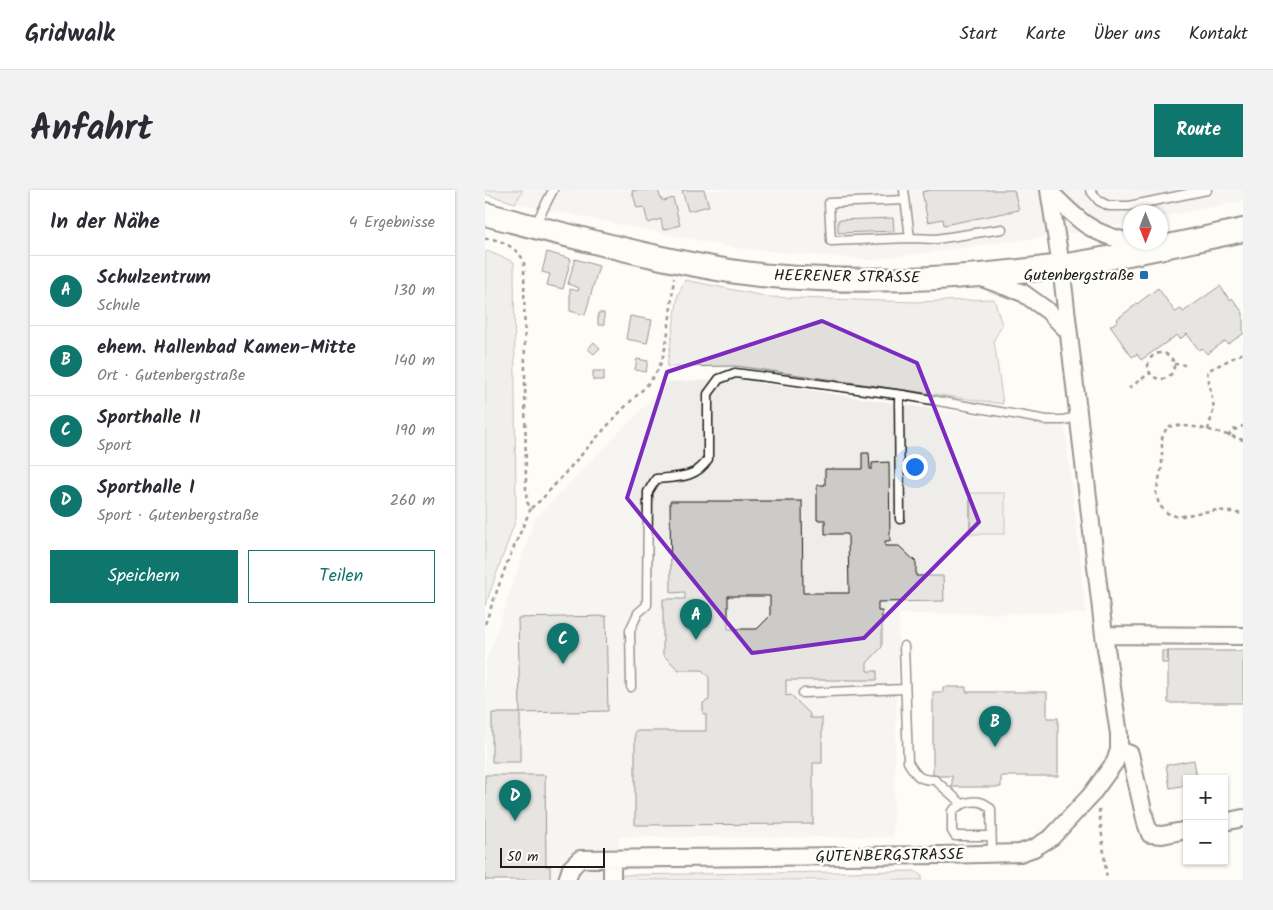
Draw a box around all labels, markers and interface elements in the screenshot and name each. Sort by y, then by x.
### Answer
text: Gridwalk [25,15,115,54]
text: Start [959,20,997,49]
text: Karte [1025,20,1065,49]
text: Über uns [1093,20,1161,49]
text: Kontakt [1189,20,1248,49]
text: Anfahrt [30,102,153,158]
button: Route [1154,104,1243,157]
north arrow [1123,205,1168,250]
text: In der Nähe [50,206,160,239]
text: 4 Ergebnisse [349,210,435,235]
text: Schulzentrum [97,263,211,293]
street label: HEERENER STRASSE [774,263,921,291]
place label: Gutenbergstraße [1024,263,1134,288]
marker: Gutenbergstraße [1138,269,1150,281]
text: A [61,278,71,303]
text: 130 m [394,278,435,303]
text: Schule [97,293,140,318]
text: ehem. Hallenbad Kamen-Mitte [97,333,356,363]
text: B [61,348,71,373]
text: 140 m [394,348,435,373]
text: Ort · Gutenbergstraße [97,363,245,388]
text: Sporthalle II [97,403,201,433]
text: C [61,418,71,443]
text: 190 m [395,418,435,443]
text: Sport [97,433,132,458]
your location [902,454,928,480]
text: Sporthalle I [97,473,195,503]
text: D [61,488,71,513]
text: 260 m [390,488,435,513]
text: Sport · Gutenbergstraße [97,503,259,528]
button: Speichern [50,550,238,603]
button: Teilen [248,550,435,603]
pin: A [680,599,712,640]
pin: C [547,623,579,664]
pin: B [979,706,1011,747]
map controls [1183,775,1228,865]
button: + [1183,775,1228,820]
pin: D [499,780,531,821]
button: − [1183,820,1228,865]
street label: GUTENBERGSTRASSE [815,842,965,870]
scale bar [500,845,605,868]
text: 50 m [507,846,538,868]

